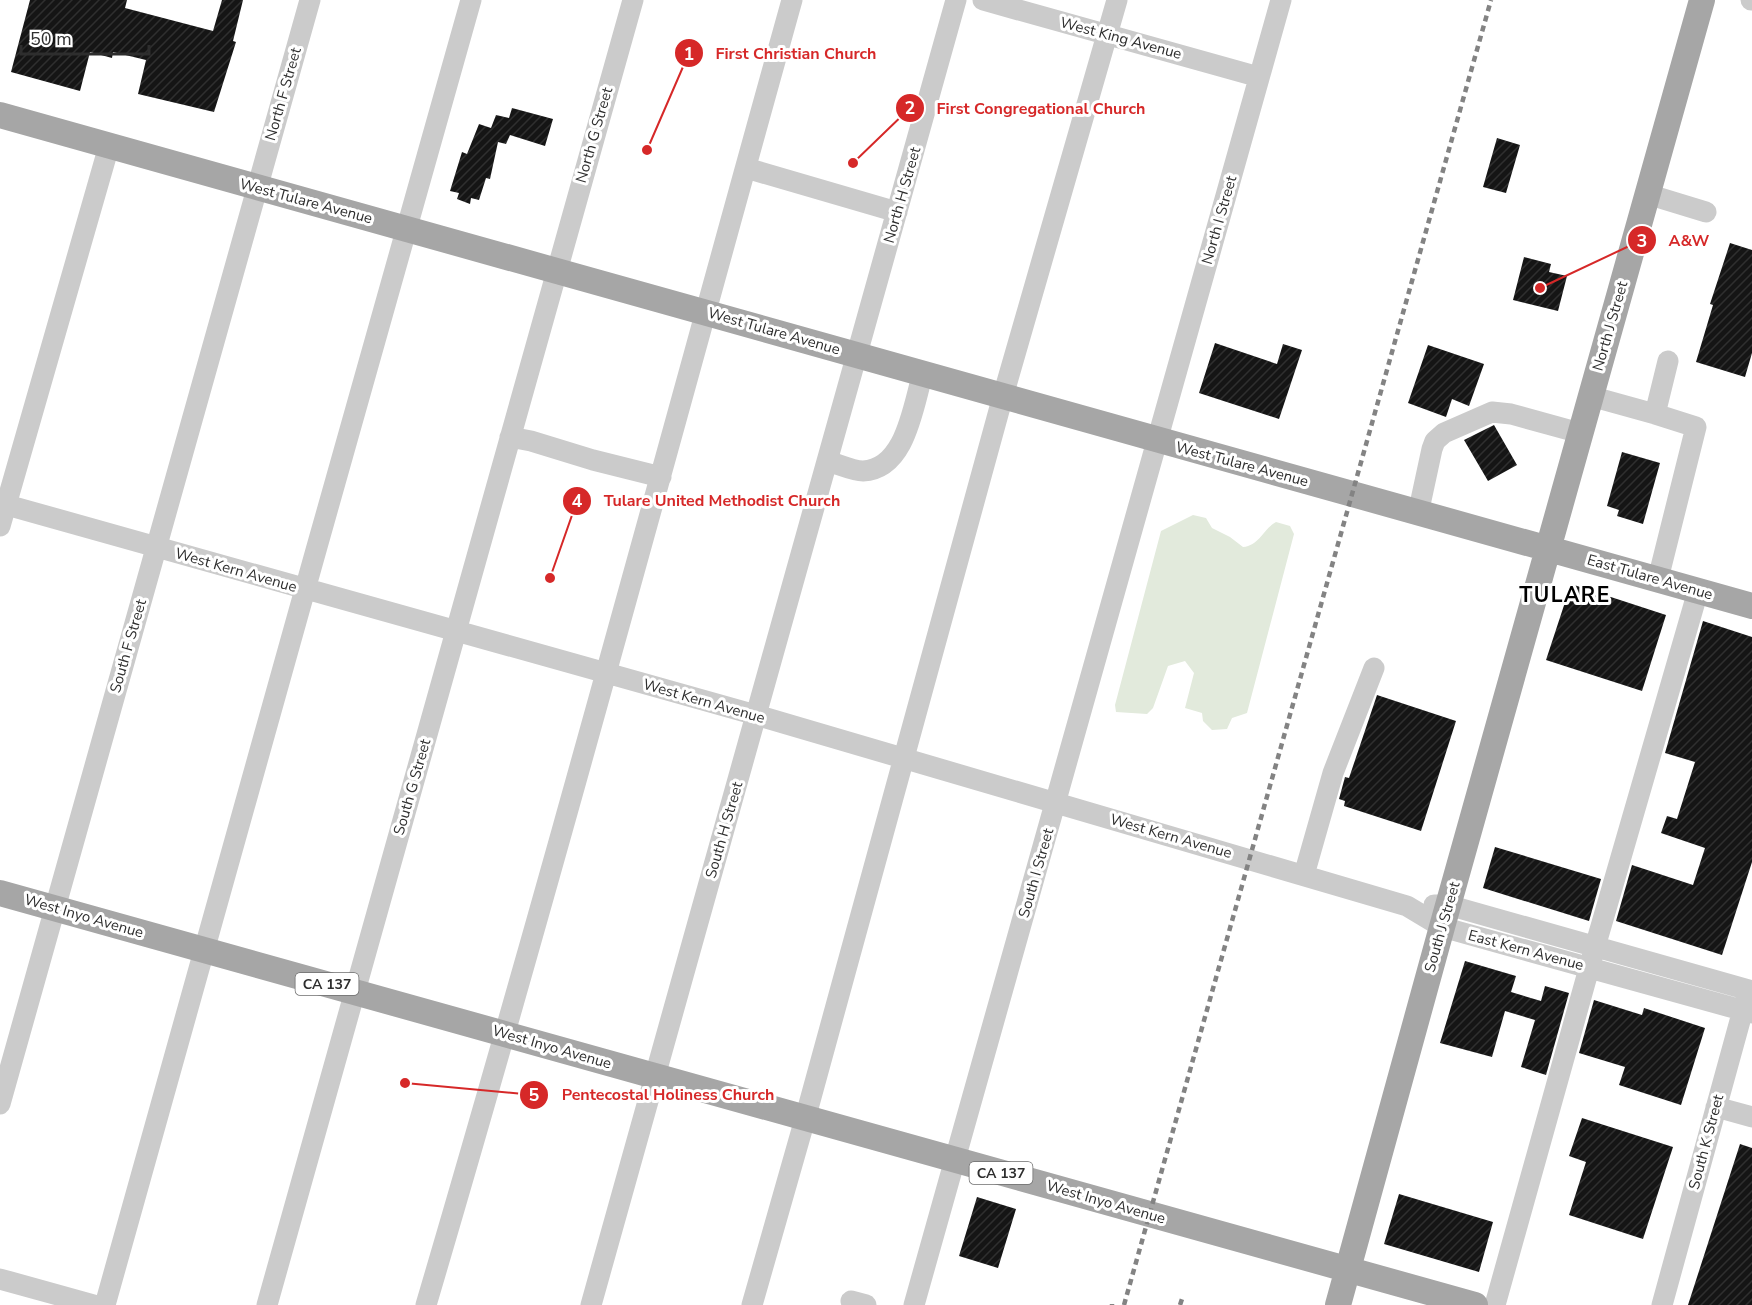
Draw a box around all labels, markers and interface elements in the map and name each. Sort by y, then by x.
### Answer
street label: West King Avenue [1058,12,1184,64]
scale bar [21,18,148,56]
text: 50 m [30,27,72,51]
callout: First Christian Church [674,36,889,70]
text: 1 [684,42,694,66]
text: First Christian Church [716,43,876,65]
street label: North F Street [260,44,306,143]
street label: North G Street [571,84,617,185]
callout: First Congregational Church [895,91,1158,125]
text: 2 [905,96,915,120]
text: First Congregational Church [937,98,1145,120]
street label: North H Street [879,144,925,245]
street label: North I Street [1197,173,1241,267]
street label: West Tulare Avenue [237,174,375,228]
callout: A&W [1627,223,1722,257]
text: 3 [1637,229,1647,253]
text: A&W [1669,230,1710,252]
street label: North J Street [1588,278,1633,373]
street label: West Tulare Avenue [706,303,843,359]
street label: West Tulare Avenue [1173,437,1311,491]
callout: Tulare United Methodist Church [562,484,853,518]
text: 4 [572,489,583,513]
text: Tulare United Methodist Church [604,490,840,512]
street label: West Kern Avenue [173,543,299,597]
street label: East Tulare Avenue [1585,550,1715,604]
district label: TULARE [1519,581,1611,609]
street label: South F Street [105,596,151,695]
street label: West Kern Avenue [641,674,767,728]
street label: South G Street [389,736,436,837]
street label: South H Street [701,779,748,881]
street label: West Kern Avenue [1108,809,1234,863]
street label: South I Street [1014,825,1059,920]
street label: South J Street [1420,879,1465,975]
street label: West Inyo Avenue [22,889,146,943]
street label: East Kern Avenue [1466,925,1586,975]
road number: CA 137 [296,973,358,995]
street label: West Inyo Avenue [490,1020,614,1074]
callout: Pentecostal Holiness Church [519,1078,786,1112]
text: 5 [529,1083,540,1107]
text: Pentecostal Holiness Church [562,1084,774,1106]
street label: South K Street [1684,1091,1729,1192]
road number: CA 137 [970,1162,1032,1184]
street label: West Inyo Avenue [1044,1175,1168,1229]

